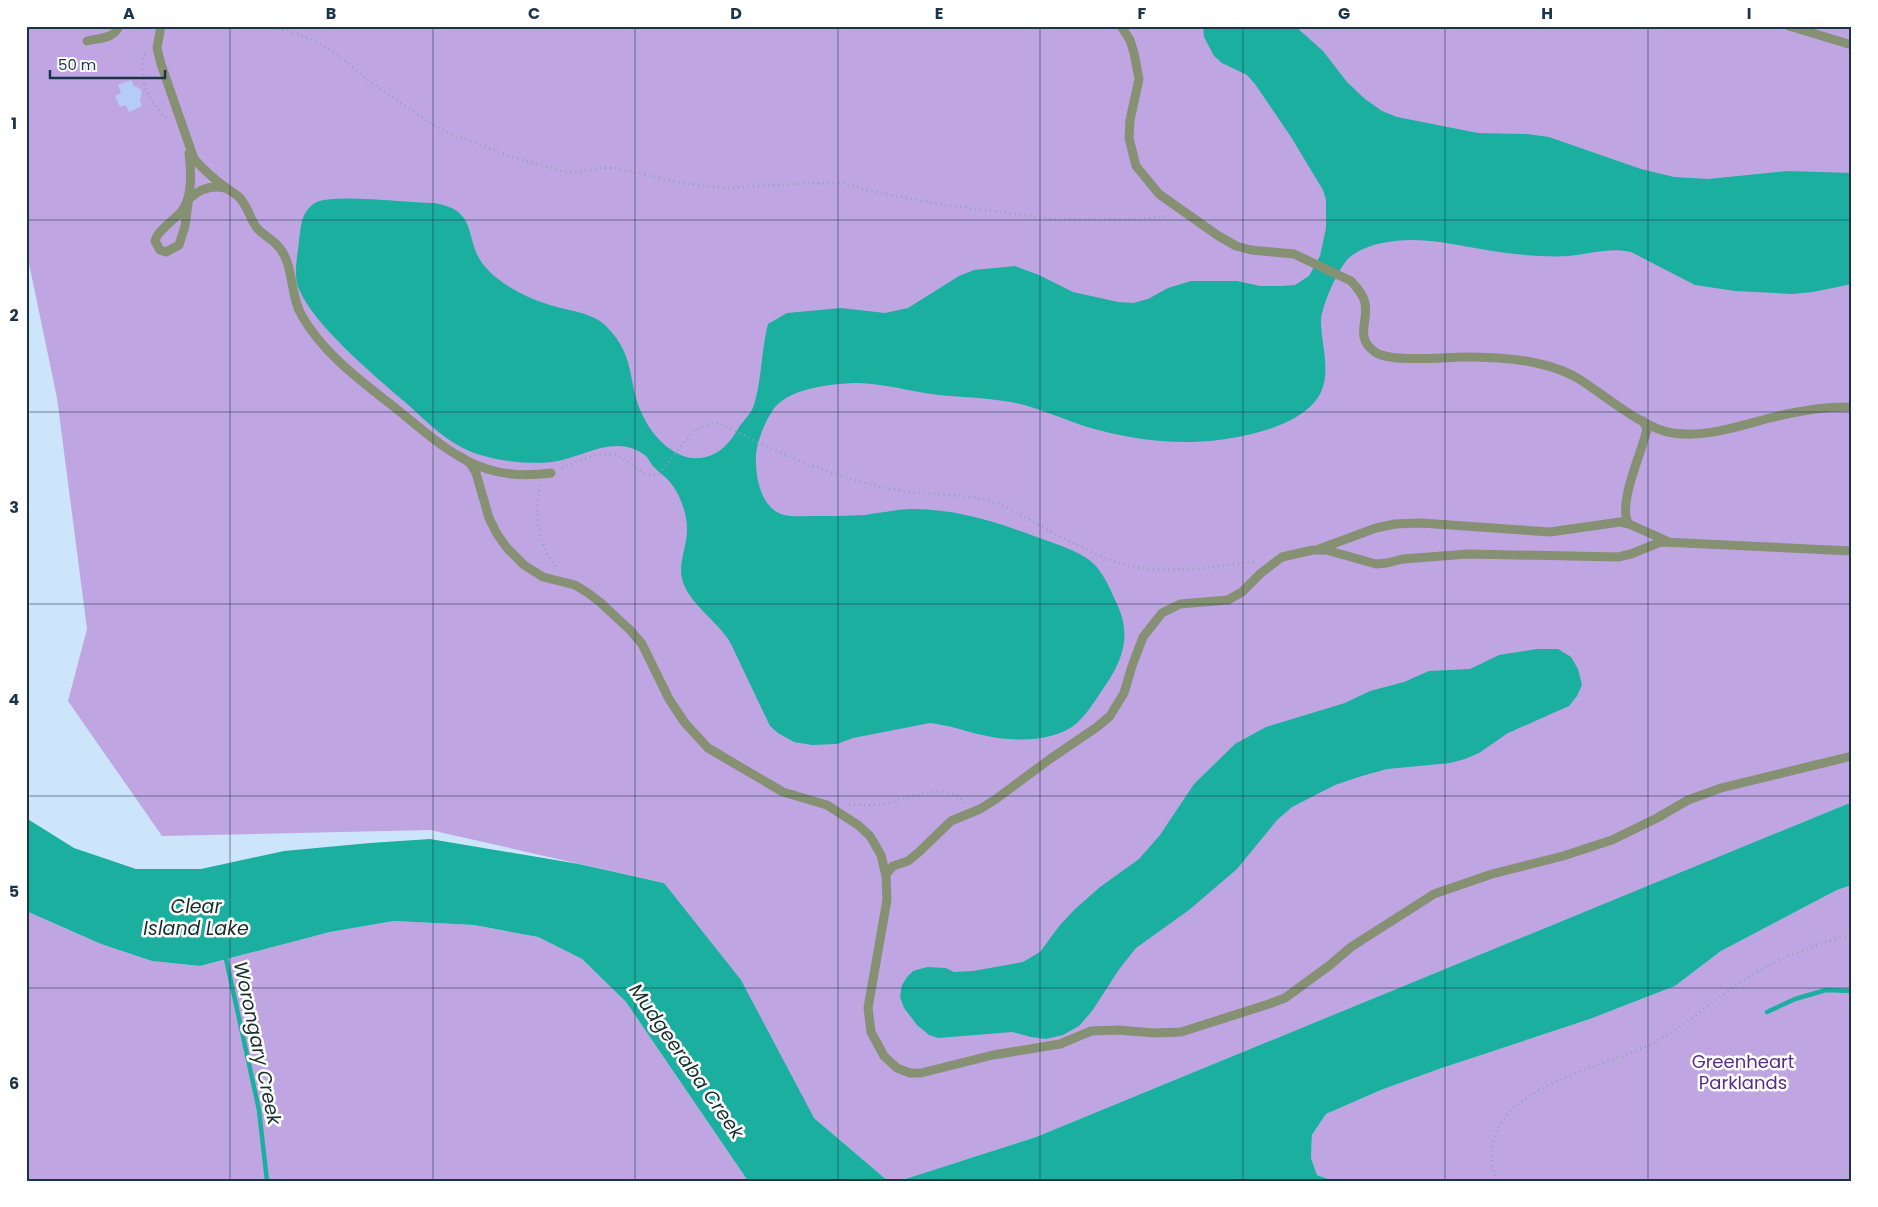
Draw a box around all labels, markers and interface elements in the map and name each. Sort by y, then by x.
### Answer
text: A [123,2,135,25]
text: B [326,2,336,25]
text: C [528,2,540,25]
text: D [730,2,742,25]
text: E [935,2,943,25]
text: F [1138,2,1147,25]
text: G [1338,2,1350,25]
text: H [1541,2,1553,25]
text: I [1747,2,1751,25]
scale bar [50,48,165,80]
text: 50 m [58,54,96,75]
text: 1 [11,112,17,135]
text: 2 [9,304,19,327]
text: 3 [9,496,19,519]
text: 4 [9,688,20,711]
text: 5 [9,880,19,903]
water label: Clear Island Lake [143,893,249,942]
water label: Worongary Creek [227,959,288,1128]
water label: Mudgeeraba Creek [623,978,751,1145]
park label: Greenheart Parklands [1692,1049,1794,1095]
text: 6 [9,1072,19,1095]

